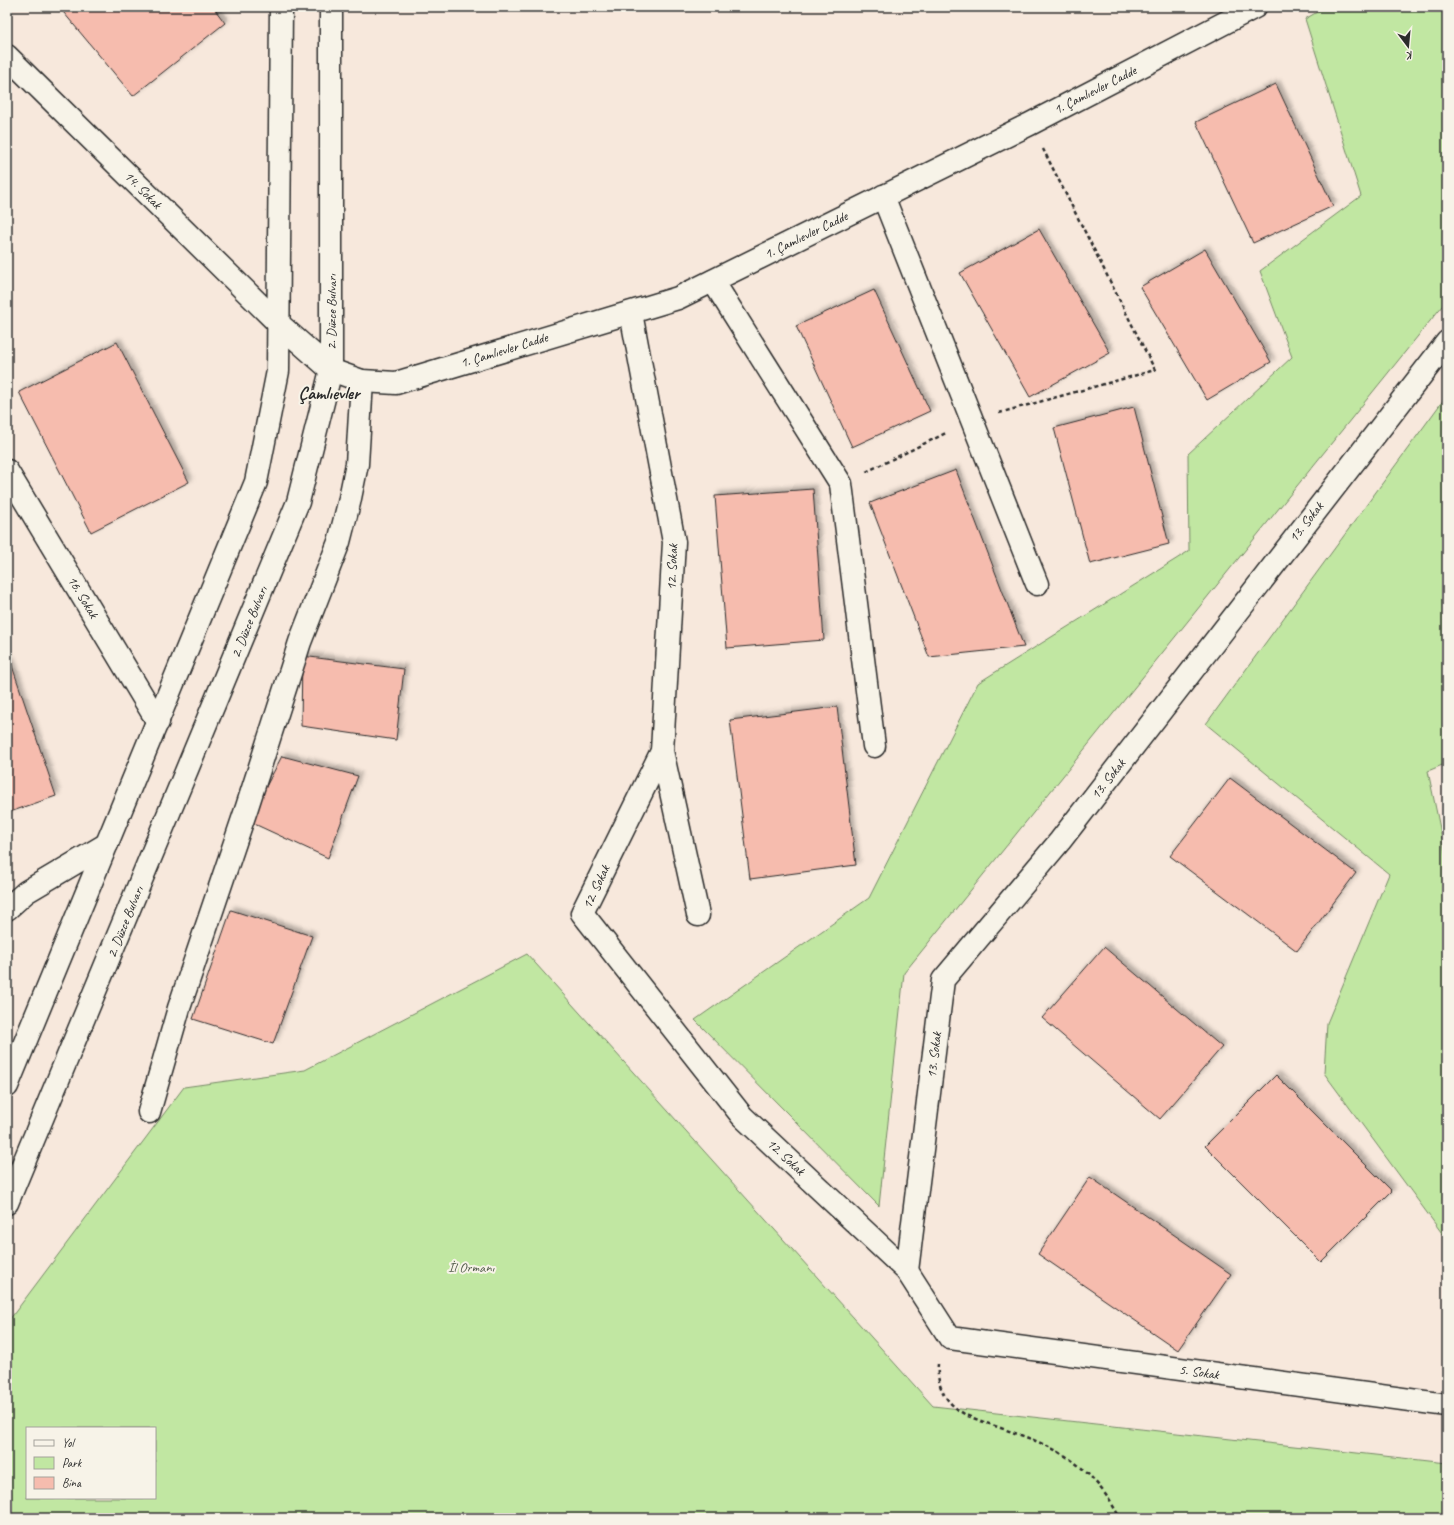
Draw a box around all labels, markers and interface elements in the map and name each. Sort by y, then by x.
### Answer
north arrow [1388,26,1428,66]
text: K [1404,48,1415,64]
street label: 1. Çamlıevler Cadde [1051,61,1140,118]
street label: 14. Sokak [121,168,166,213]
street label: 1. Çamlıevler Cadde [762,207,852,262]
street label: 2. Düzce Bulvarı [323,273,340,350]
street label: 1. Çamlıevler Cadde [458,328,551,371]
district label: Çamlıevler [298,382,362,405]
street label: 13. Sokak [1285,498,1327,545]
street label: 12. Sokak [663,543,681,590]
street label: 16. Sokak [64,573,103,622]
street label: 2. Düzce Bulvarı [227,582,272,660]
street label: 13. Sokak [1087,755,1129,802]
street label: 12. Sokak [579,862,614,912]
street label: 2. Düzce Bulvarı [103,882,148,960]
street label: 13. Sokak [923,1030,945,1079]
street label: 12. Sokak [763,1135,809,1180]
park label: İl Ormanı [448,1259,495,1276]
street label: 5. Sokak [1178,1361,1221,1383]
legend [26,1427,156,1499]
text: Yol [62,1435,76,1451]
text: Park [62,1455,83,1471]
text: Bina [62,1475,82,1491]

